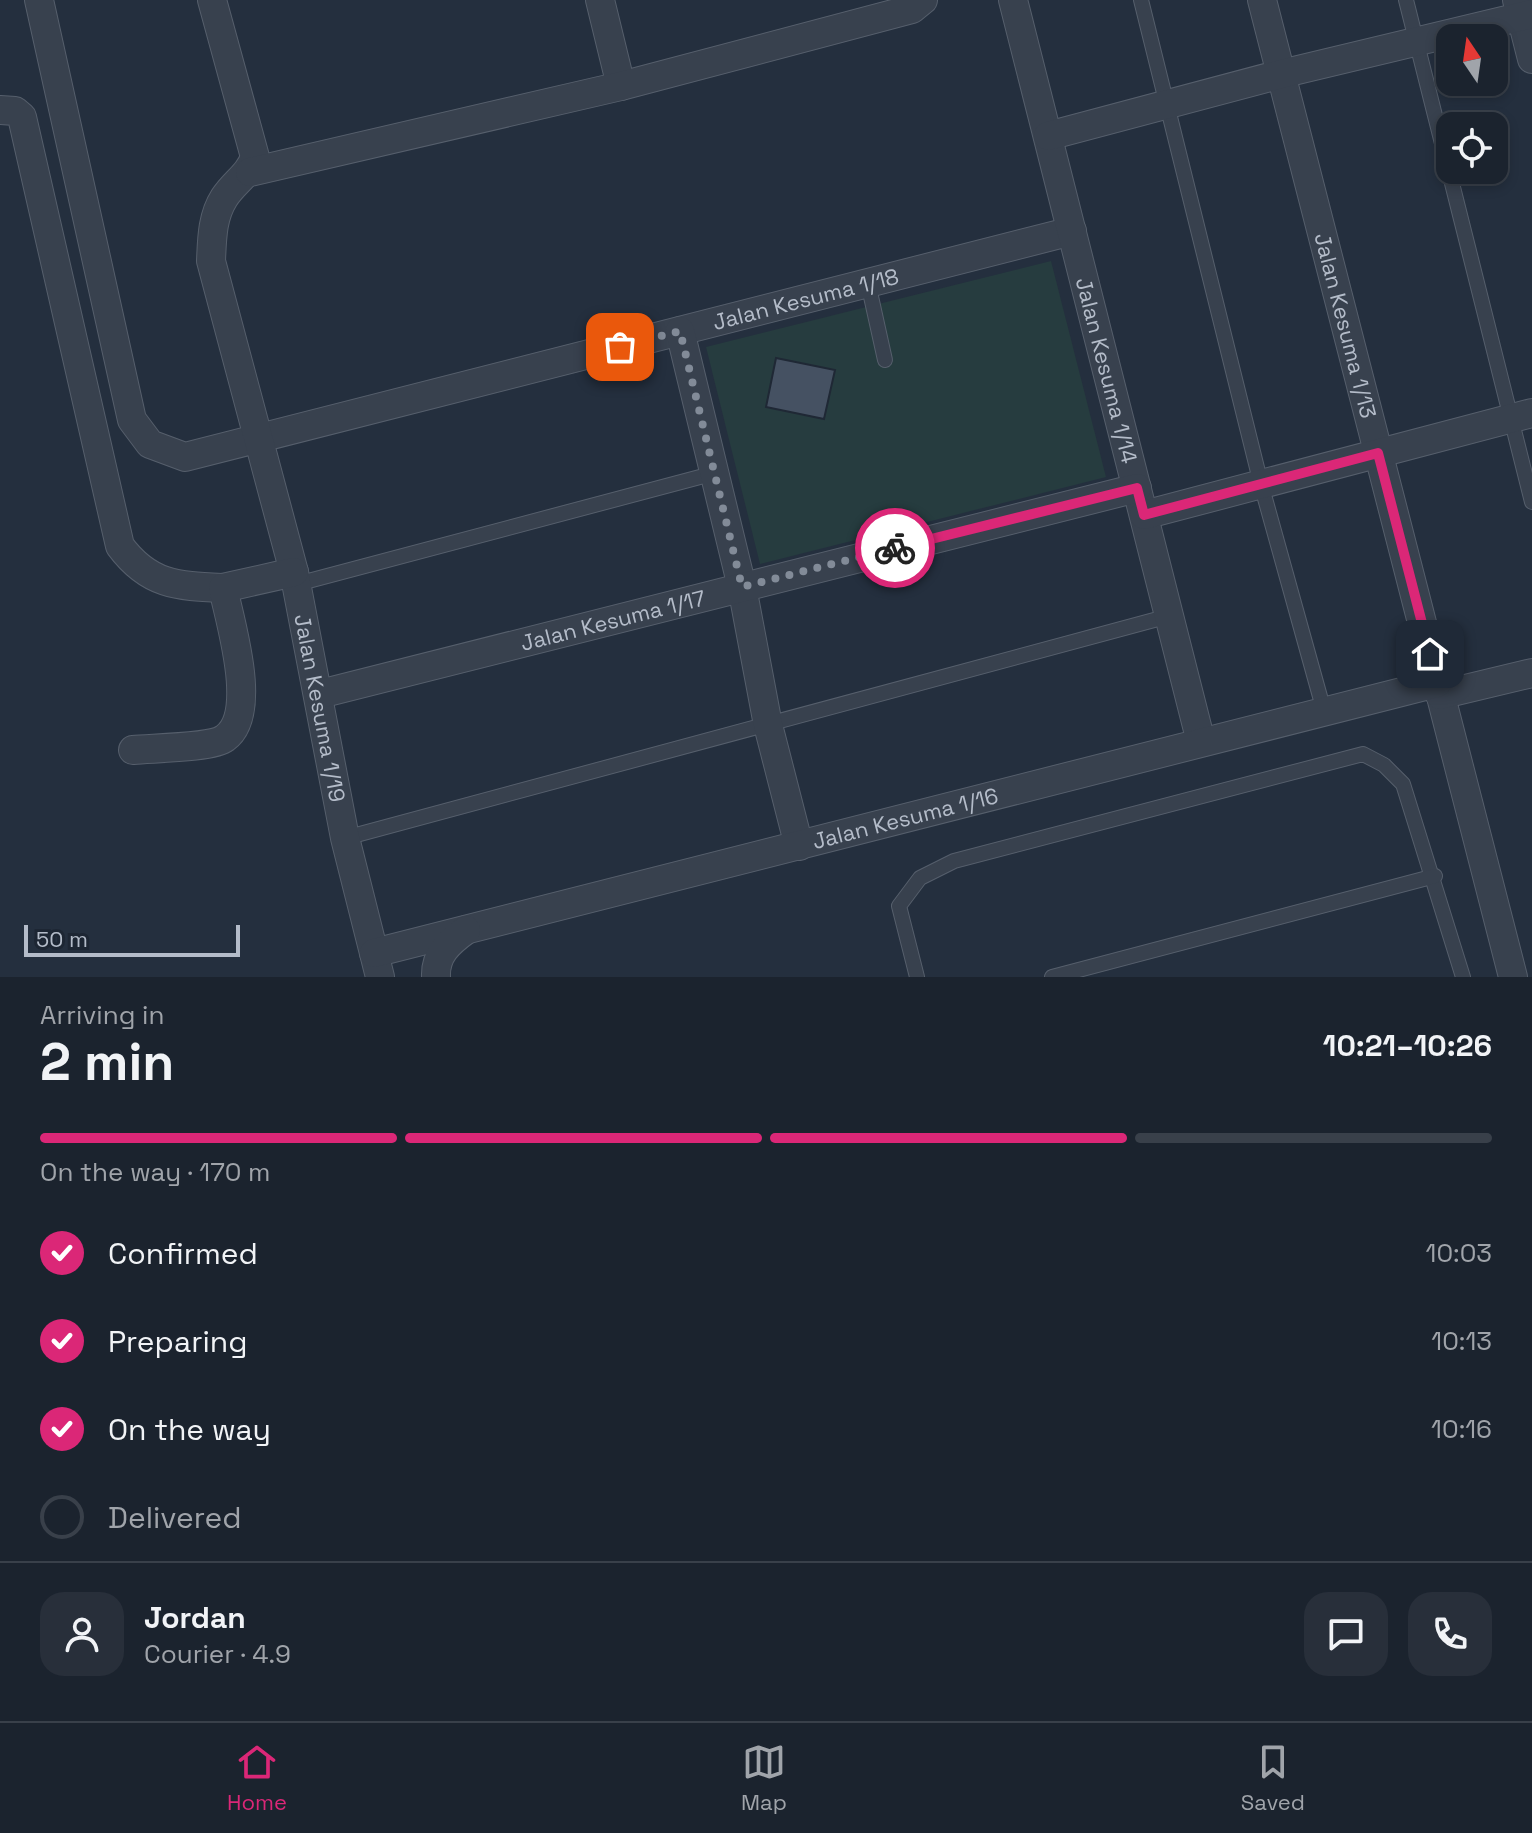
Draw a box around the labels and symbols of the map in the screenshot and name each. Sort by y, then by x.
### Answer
north arrow [1436,24,1508,96]
street label: Jalan Kesuma 1/13 [1308,230,1383,421]
street label: Jalan Kesuma 1/18 [710,262,902,336]
street label: Jalan Kesuma 1/14 [1070,274,1144,467]
pin [586,313,654,381]
courier [855,508,935,588]
street label: Jalan Kesuma 1/17 [517,583,708,657]
street label: Jalan Kesuma 1/19 [288,612,352,804]
pin [1396,620,1464,688]
street label: Jalan Kesuma 1/16 [809,781,1001,855]
scale bar [24,921,240,957]

